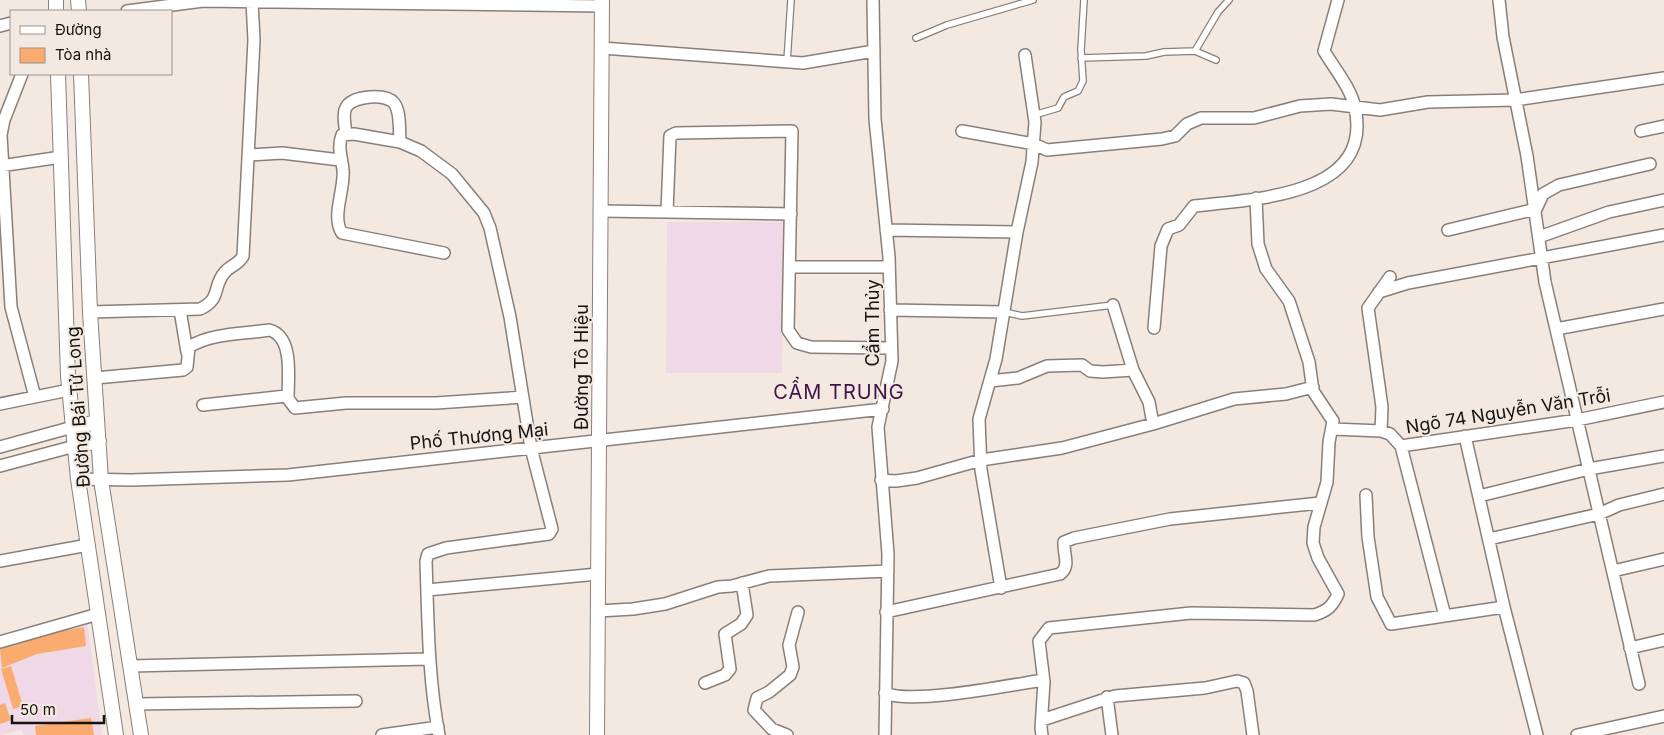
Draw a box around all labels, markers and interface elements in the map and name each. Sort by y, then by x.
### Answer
legend [10,10,172,75]
text: Đường [55,20,102,39]
text: Tòa nhà [55,45,111,64]
street label: Cẩm Thủy [862,279,883,367]
street label: Đường Tô Hiệu [571,304,592,430]
street label: Đường Bái Tử Long [62,326,94,488]
district label: CẨM TRUNG [773,376,905,404]
street label: Ngõ 74 Nguyễn Văn Trỗi [1404,384,1612,438]
street label: Phố Thương Mại [409,418,549,454]
scale bar [12,692,105,724]
text: 50 m [20,700,56,719]

